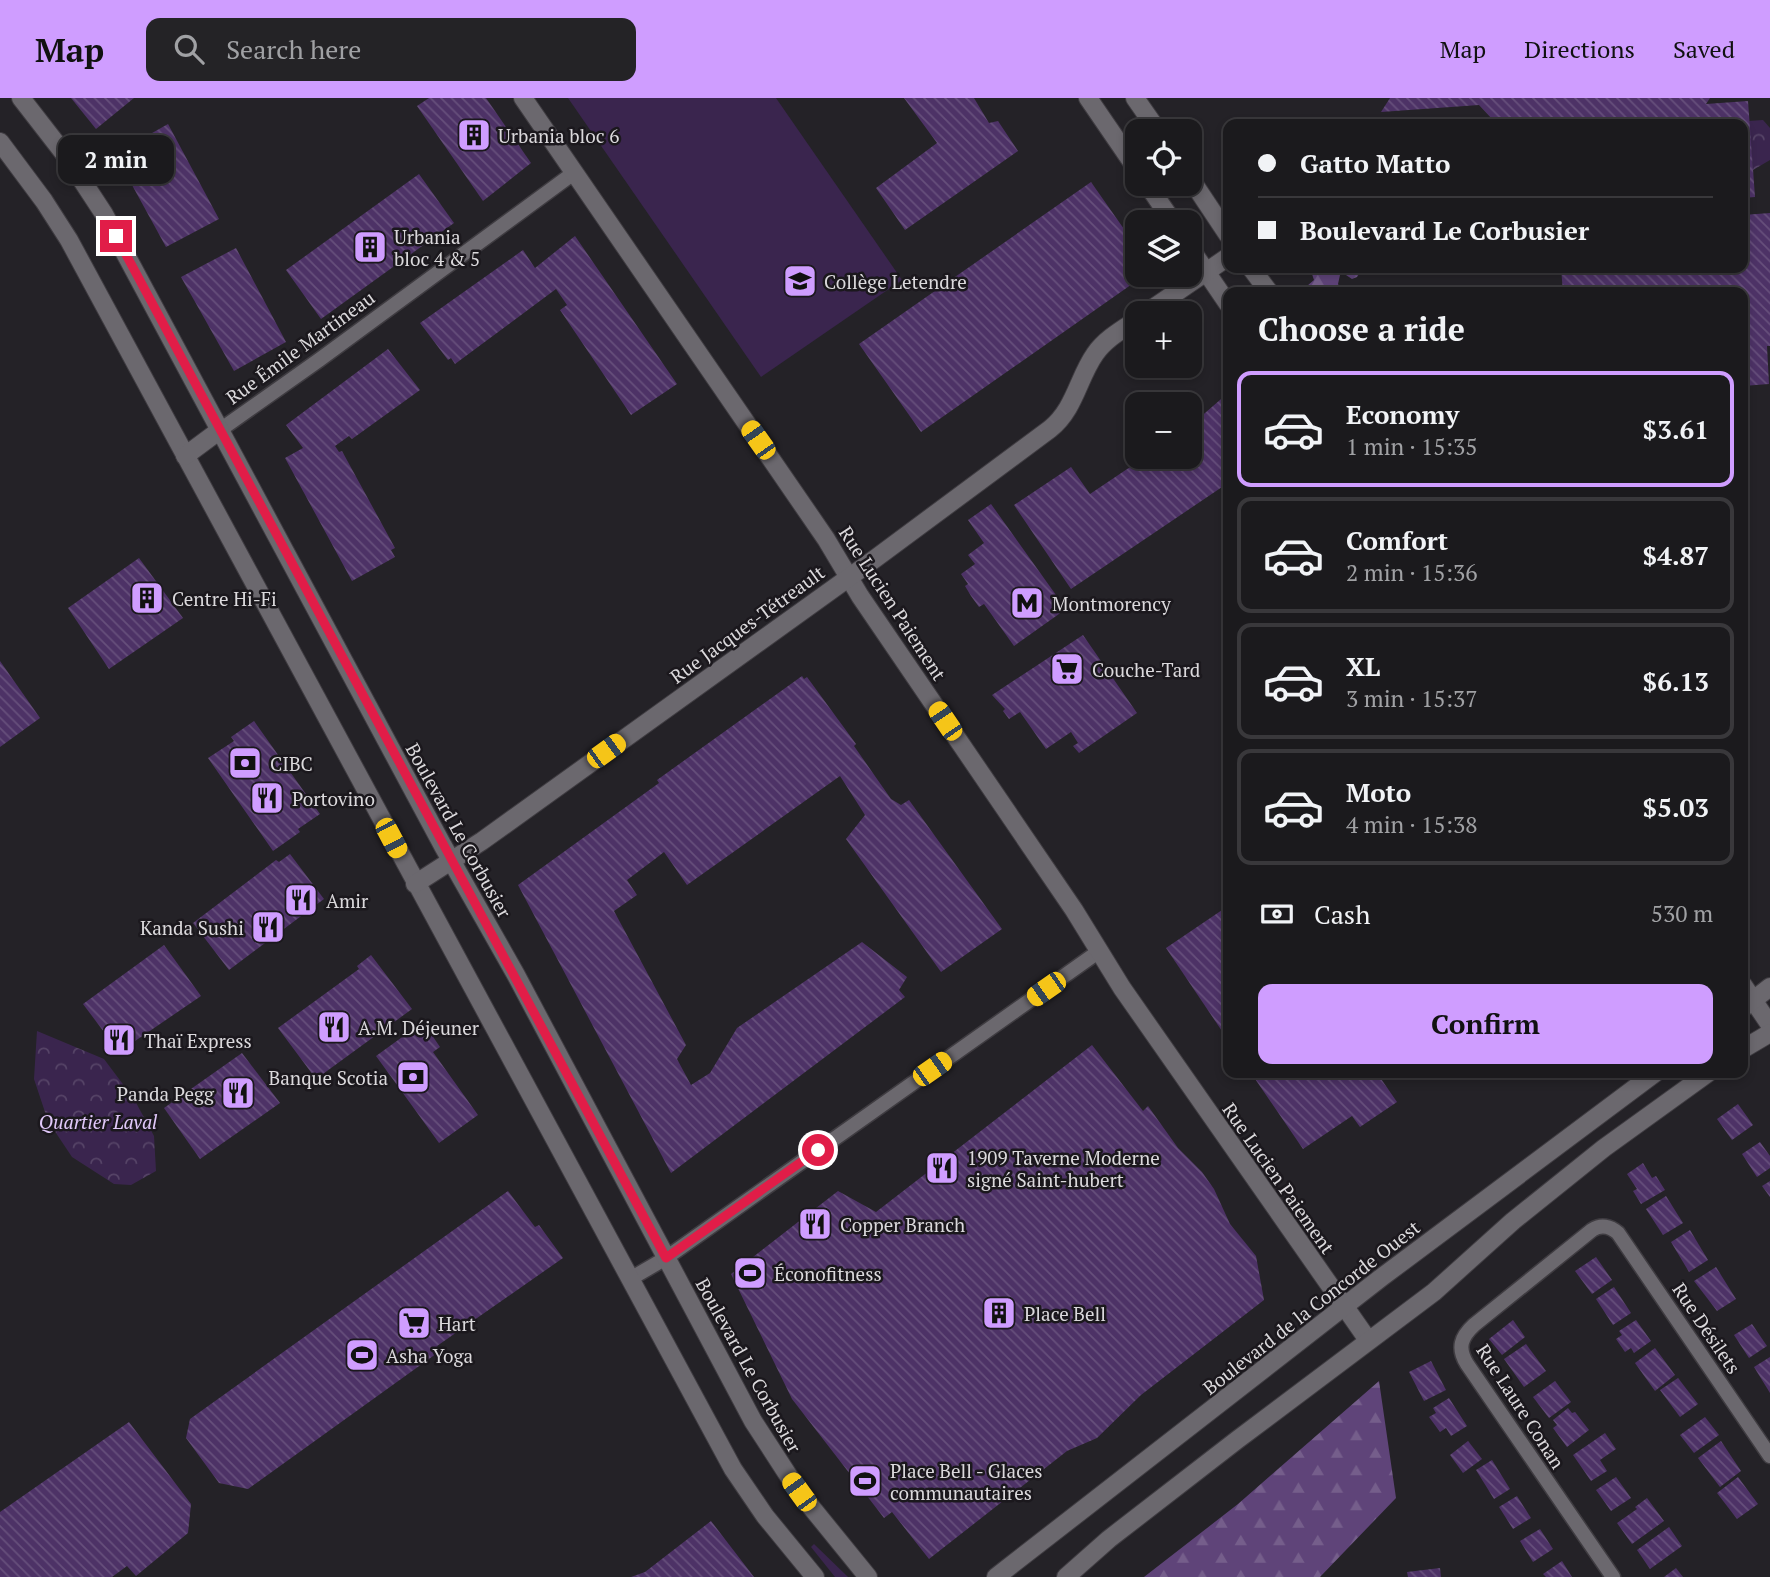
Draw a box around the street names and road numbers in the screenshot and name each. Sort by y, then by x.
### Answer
street label: Rue Émile Martineau [221,285,379,409]
street label: Rue Lucien Paiement [834,521,952,685]
street label: Rue Jacques-Tétreault [665,560,829,688]
street label: Boulevard Le Corbusier [401,738,518,922]
street label: Rue Lucien Paiement [1217,1098,1341,1258]
street label: Boulevard de la Concorde Ouest [1197,1214,1425,1400]
street label: Boulevard Le Corbusier [691,1273,808,1457]
street label: Rue Désilets [1667,1278,1747,1378]
street label: Rue Laure Conan [1471,1339,1571,1473]

